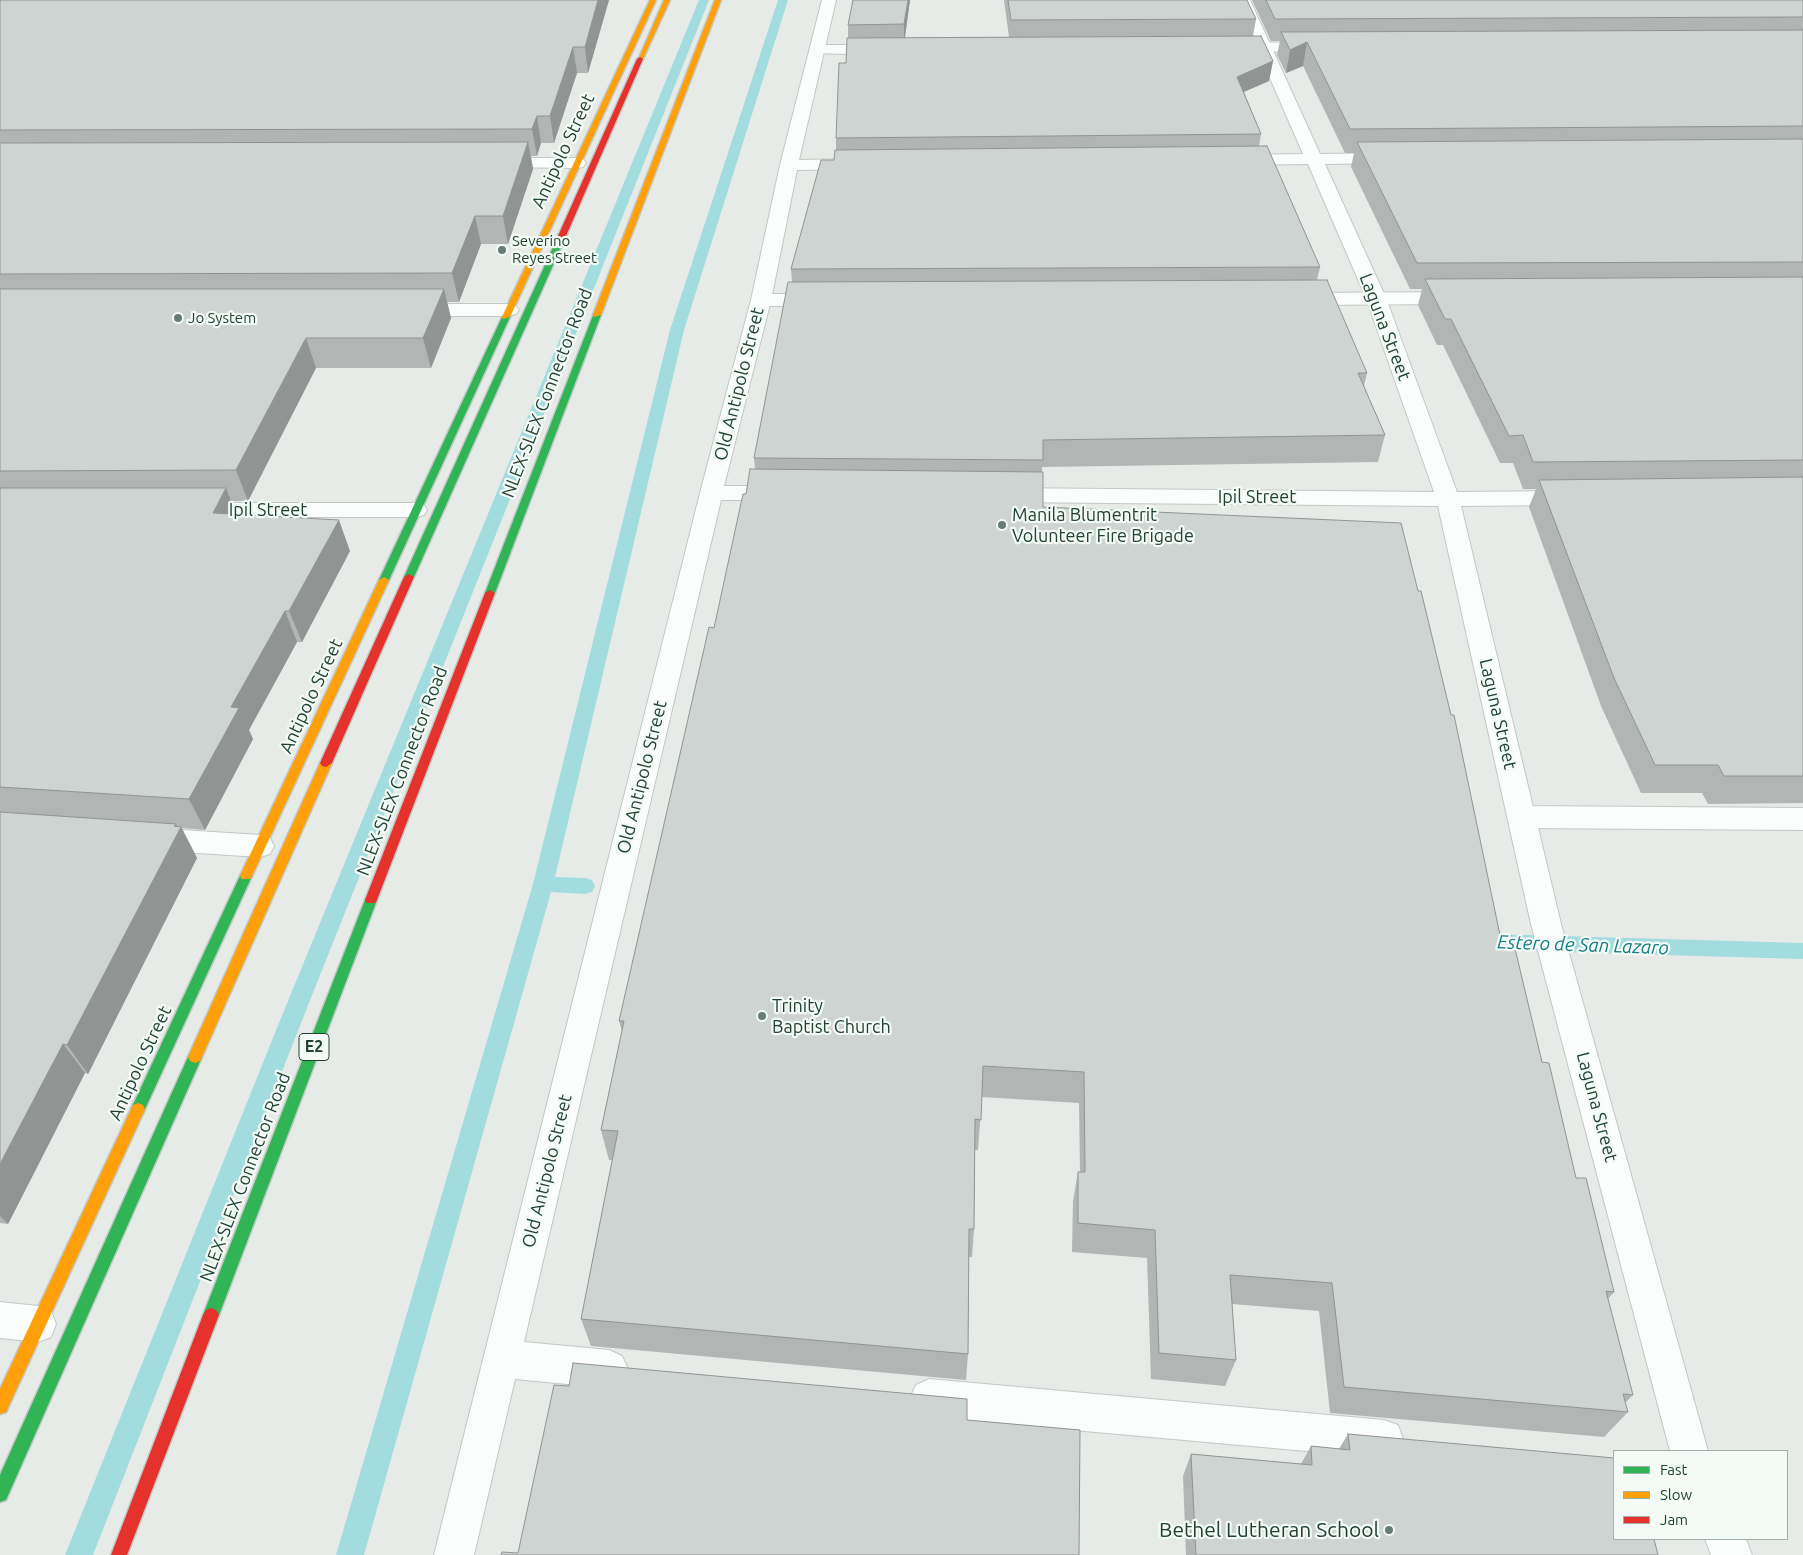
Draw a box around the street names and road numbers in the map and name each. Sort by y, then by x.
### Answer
street label: Antipolo Street [527,90,599,212]
street label: Laguna Street [1355,270,1415,384]
street label: NLEX-SLEX Connector Road [497,285,597,501]
street label: Old Antipolo Street [709,305,769,463]
street label: Ipil Street [1218,486,1296,508]
street label: Ipil Street [229,499,307,521]
street label: Antipolo Street [275,635,347,757]
street label: Laguna Street [1475,657,1521,771]
street label: NLEX-SLEX Connector Road [352,663,452,879]
street label: Old Antipolo Street [612,698,672,856]
street label: Antipolo Street [104,1002,176,1124]
road number: E2 [299,1034,329,1060]
street label: Laguna Street [1572,1050,1622,1164]
street label: NLEX-SLEX Connector Road [195,1069,295,1285]
street label: Old Antipolo Street [517,1092,577,1250]

